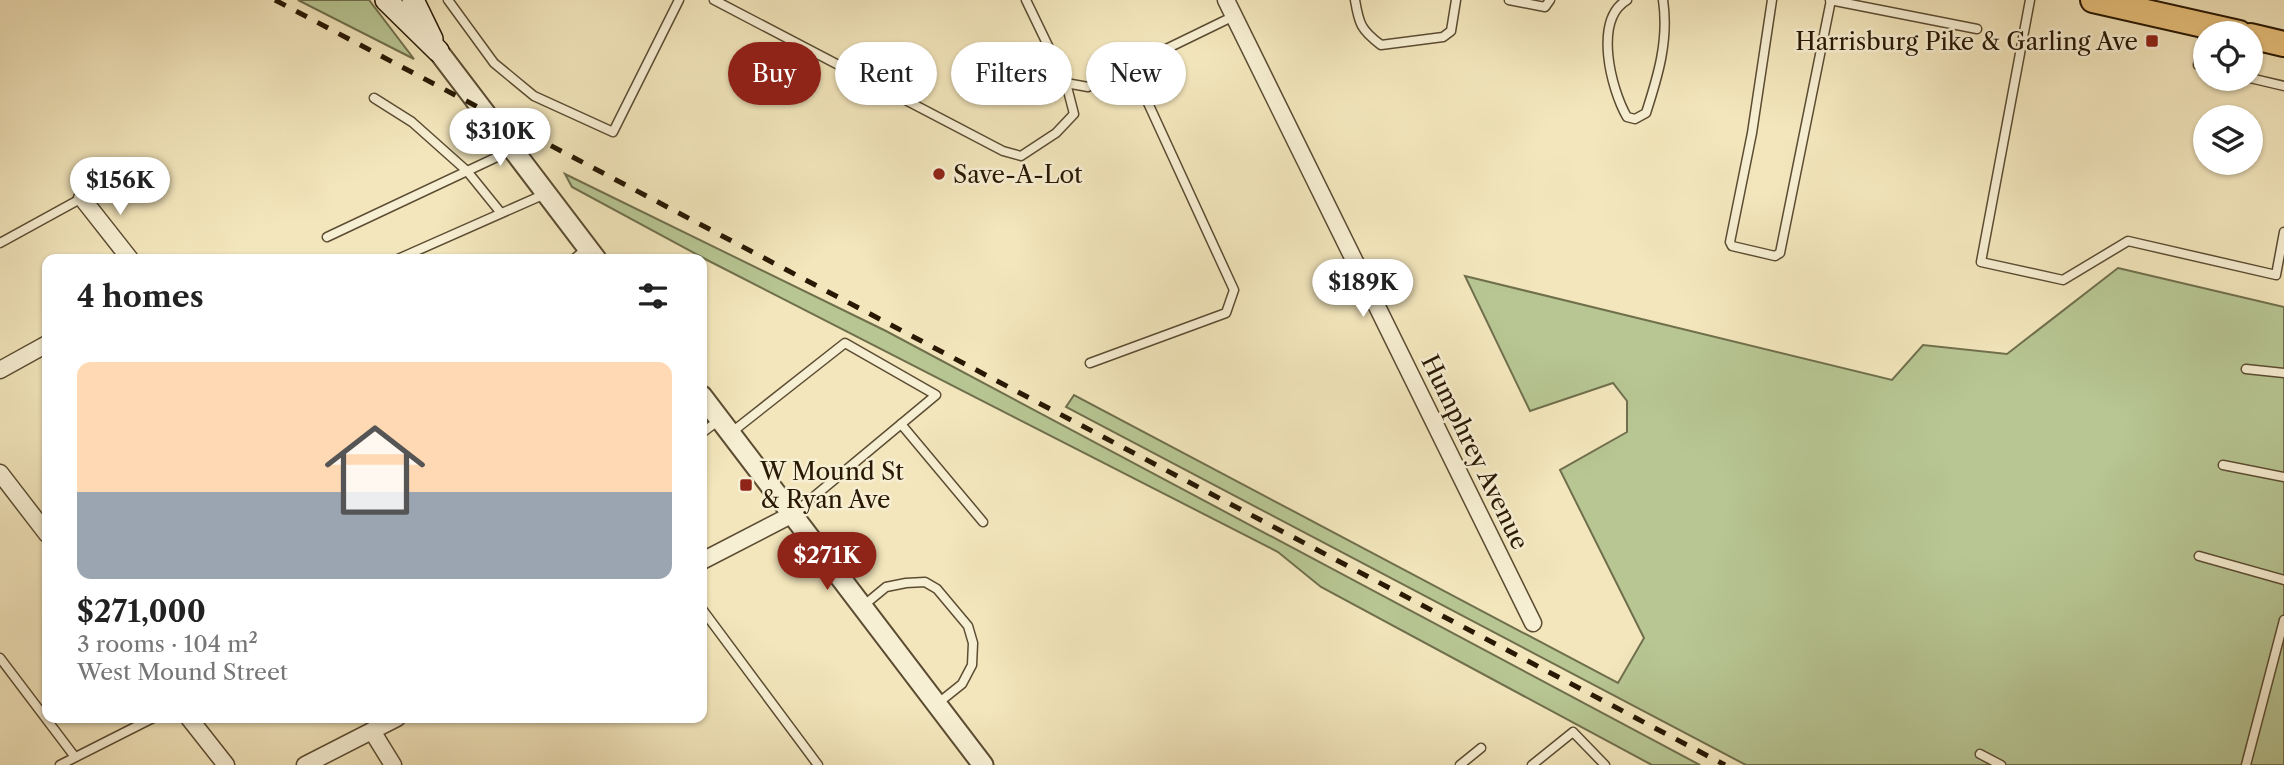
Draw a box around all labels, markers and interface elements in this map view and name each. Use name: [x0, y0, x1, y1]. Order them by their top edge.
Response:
map controls: [2193, 21, 2263, 175]
button: locate: [2193, 21, 2263, 91]
place label: Harrisburg Pike & Garling Ave: [1795, 27, 2138, 56]
marker: Harrisburg Pike & Garling Ave: [2144, 33, 2160, 49]
chip: Buy: [728, 42, 821, 105]
chip: Rent: [835, 42, 937, 105]
chip: Filters: [951, 42, 1072, 105]
chip: New: [1086, 42, 1186, 105]
button: layers: [2193, 105, 2263, 175]
pin: $310K: [451, 108, 549, 168]
text: $310K: [465, 117, 535, 145]
pin: $156K: [71, 158, 169, 217]
place label: Save-A-Lot: [953, 160, 1083, 189]
text: $156K: [86, 166, 154, 194]
marker: Save-A-Lot: [931, 166, 947, 182]
pin: $189K: [1314, 260, 1412, 319]
text: $189K: [1328, 268, 1398, 296]
icon: filters: [634, 277, 672, 315]
text: 4 homes: [77, 278, 204, 315]
street label: Humphrey Avenue: [1415, 350, 1535, 554]
icon: home: [312, 407, 438, 533]
place label: W Mound St & Ryan Ave: [759, 457, 904, 514]
marker: W Mound St & Ryan Ave: [738, 477, 754, 493]
pin: $271K: [778, 532, 876, 592]
text: $271K: [793, 541, 861, 569]
text: $271,000: [77, 593, 206, 630]
text: 3 rooms · 104 m²: [77, 630, 258, 658]
text: West Mound Street: [77, 658, 288, 686]

